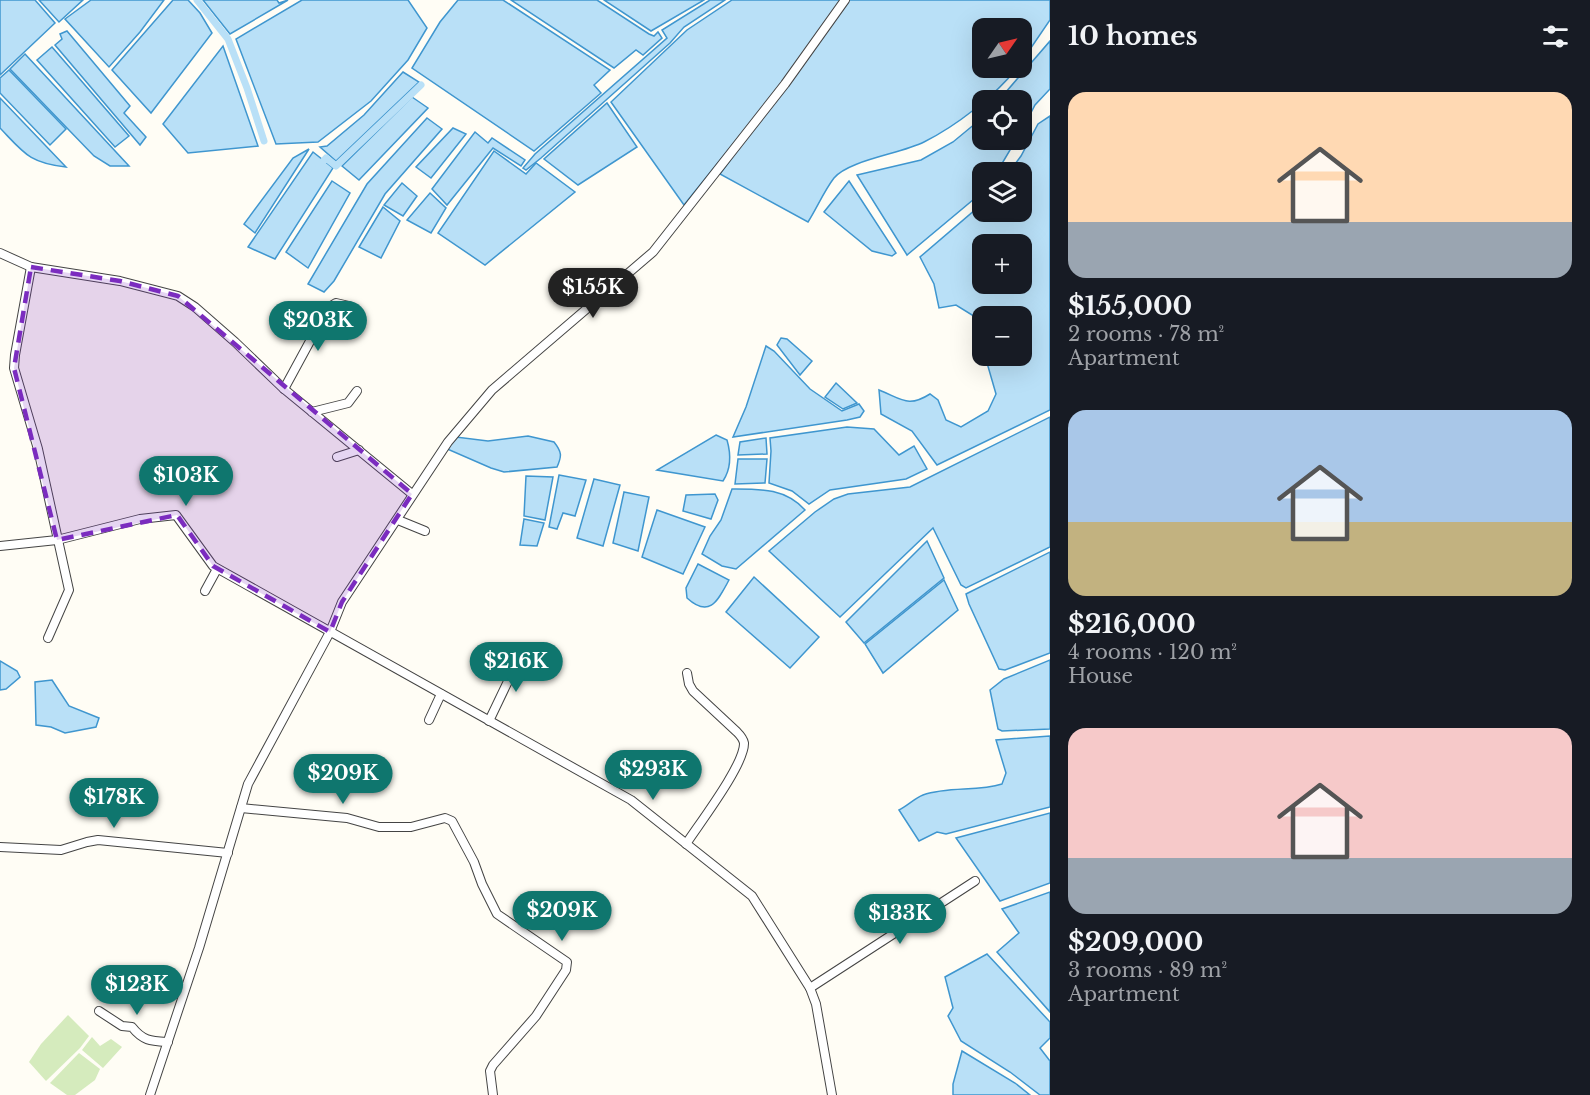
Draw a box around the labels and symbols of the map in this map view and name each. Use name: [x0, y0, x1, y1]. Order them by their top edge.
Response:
north arrow: [972, 18, 1032, 78]
pin: $155K: [551, 268, 635, 319]
pin: $203K: [276, 301, 360, 352]
pin: $103K: [144, 456, 228, 507]
pin: $216K: [474, 642, 558, 693]
pin: $293K: [611, 750, 695, 801]
pin: $209K: [301, 754, 385, 805]
pin: $178K: [72, 778, 156, 829]
pin: $209K: [520, 891, 604, 942]
pin: $133K: [858, 894, 942, 945]
pin: $123K: [95, 965, 179, 1016]

